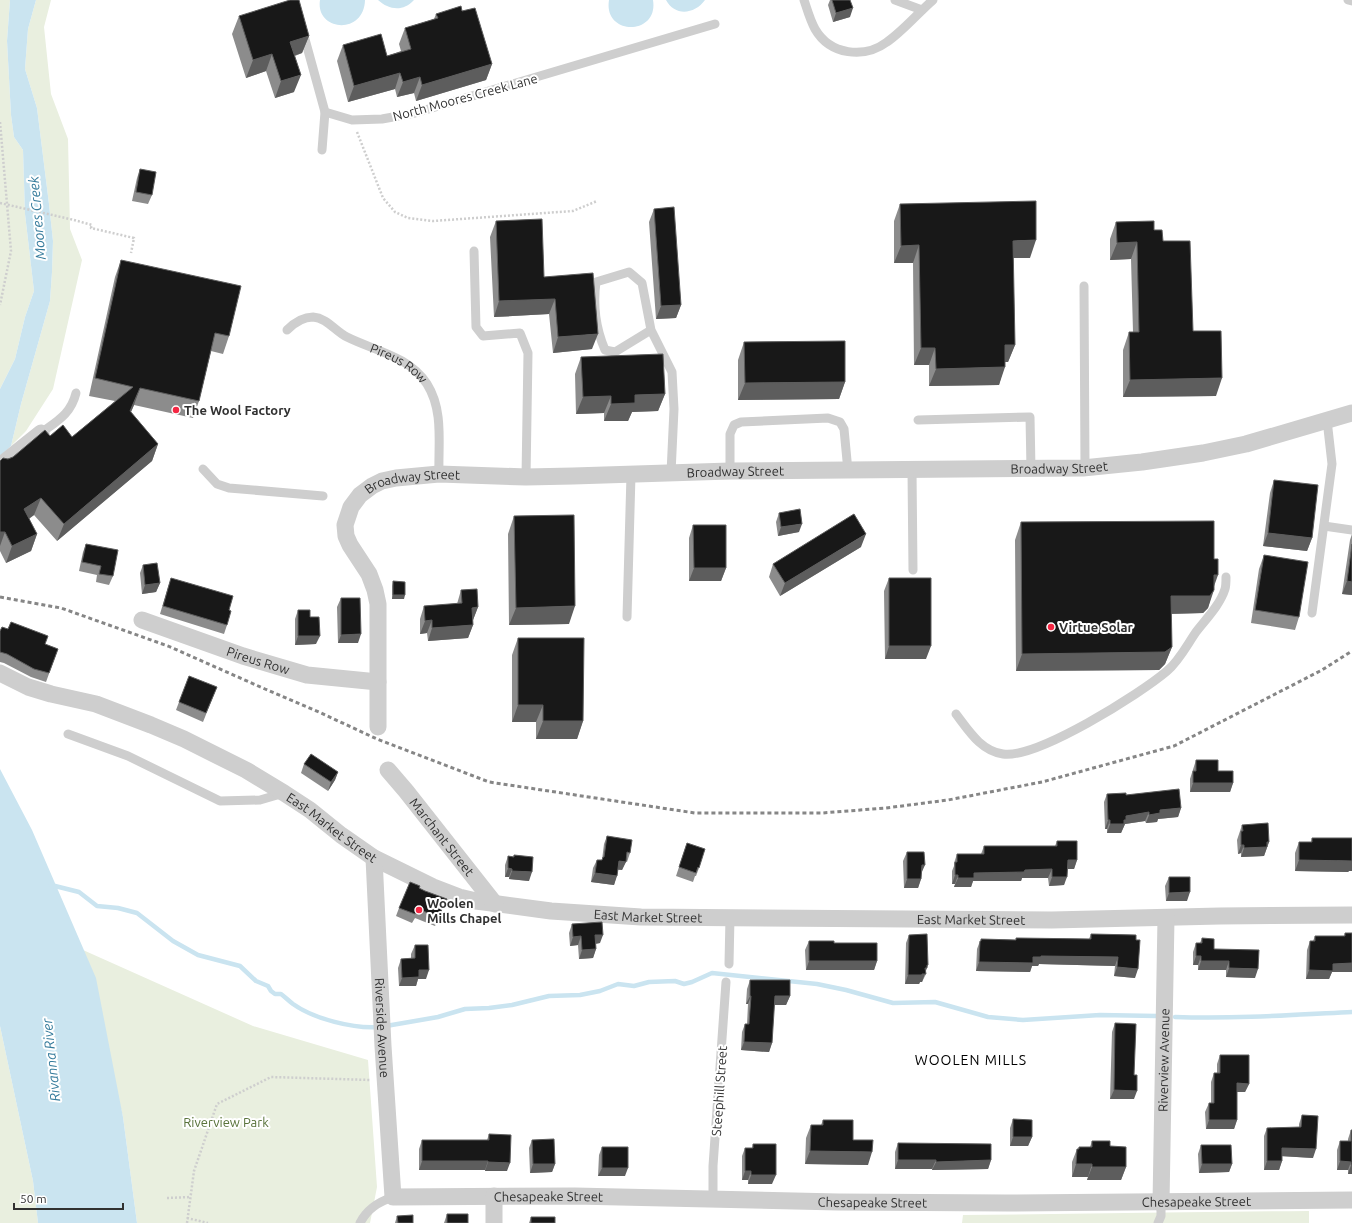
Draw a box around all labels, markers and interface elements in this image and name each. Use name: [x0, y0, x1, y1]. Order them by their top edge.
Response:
street label: North Moores Creek Lane: [391, 71, 539, 123]
water label: Moores Creek: [25, 175, 49, 260]
street label: Pireus Row: [368, 341, 430, 385]
place label: The Wool Factory: [184, 403, 291, 417]
marker: The Wool Factory: [171, 405, 181, 415]
street label: Broadway Street: [1010, 459, 1109, 476]
street label: Broadway Street: [686, 464, 784, 479]
street label: Broadway Street: [362, 467, 460, 496]
place label: Virtue Solar: [1059, 620, 1134, 634]
marker: Virtue Solar: [1046, 622, 1056, 632]
street label: Pireus Row: [225, 644, 291, 676]
street label: East Market Street: [284, 790, 380, 865]
street label: Marchant Street: [407, 795, 477, 878]
place label: Woolen Mills Chapel: [427, 896, 502, 925]
marker: Woolen Mills Chapel: [414, 905, 424, 915]
street label: East Market Street: [593, 907, 702, 924]
street label: East Market Street: [917, 912, 1025, 927]
street label: Riverside Avenue: [373, 977, 392, 1078]
street label: Riverview Avenue: [1156, 1008, 1171, 1112]
water label: Rivanna River: [39, 1017, 63, 1102]
street label: Steephill Street: [709, 1045, 729, 1137]
district label: WOOLEN MILLS: [915, 1052, 1027, 1068]
park label: Riverview Park: [183, 1115, 269, 1129]
scale bar: [14, 1185, 123, 1211]
street label: Chesapeake Street: [494, 1189, 603, 1204]
text: 50 m: [20, 1192, 47, 1205]
street label: Chesapeake Street: [1142, 1194, 1251, 1209]
street label: Chesapeake Street: [818, 1195, 927, 1210]

